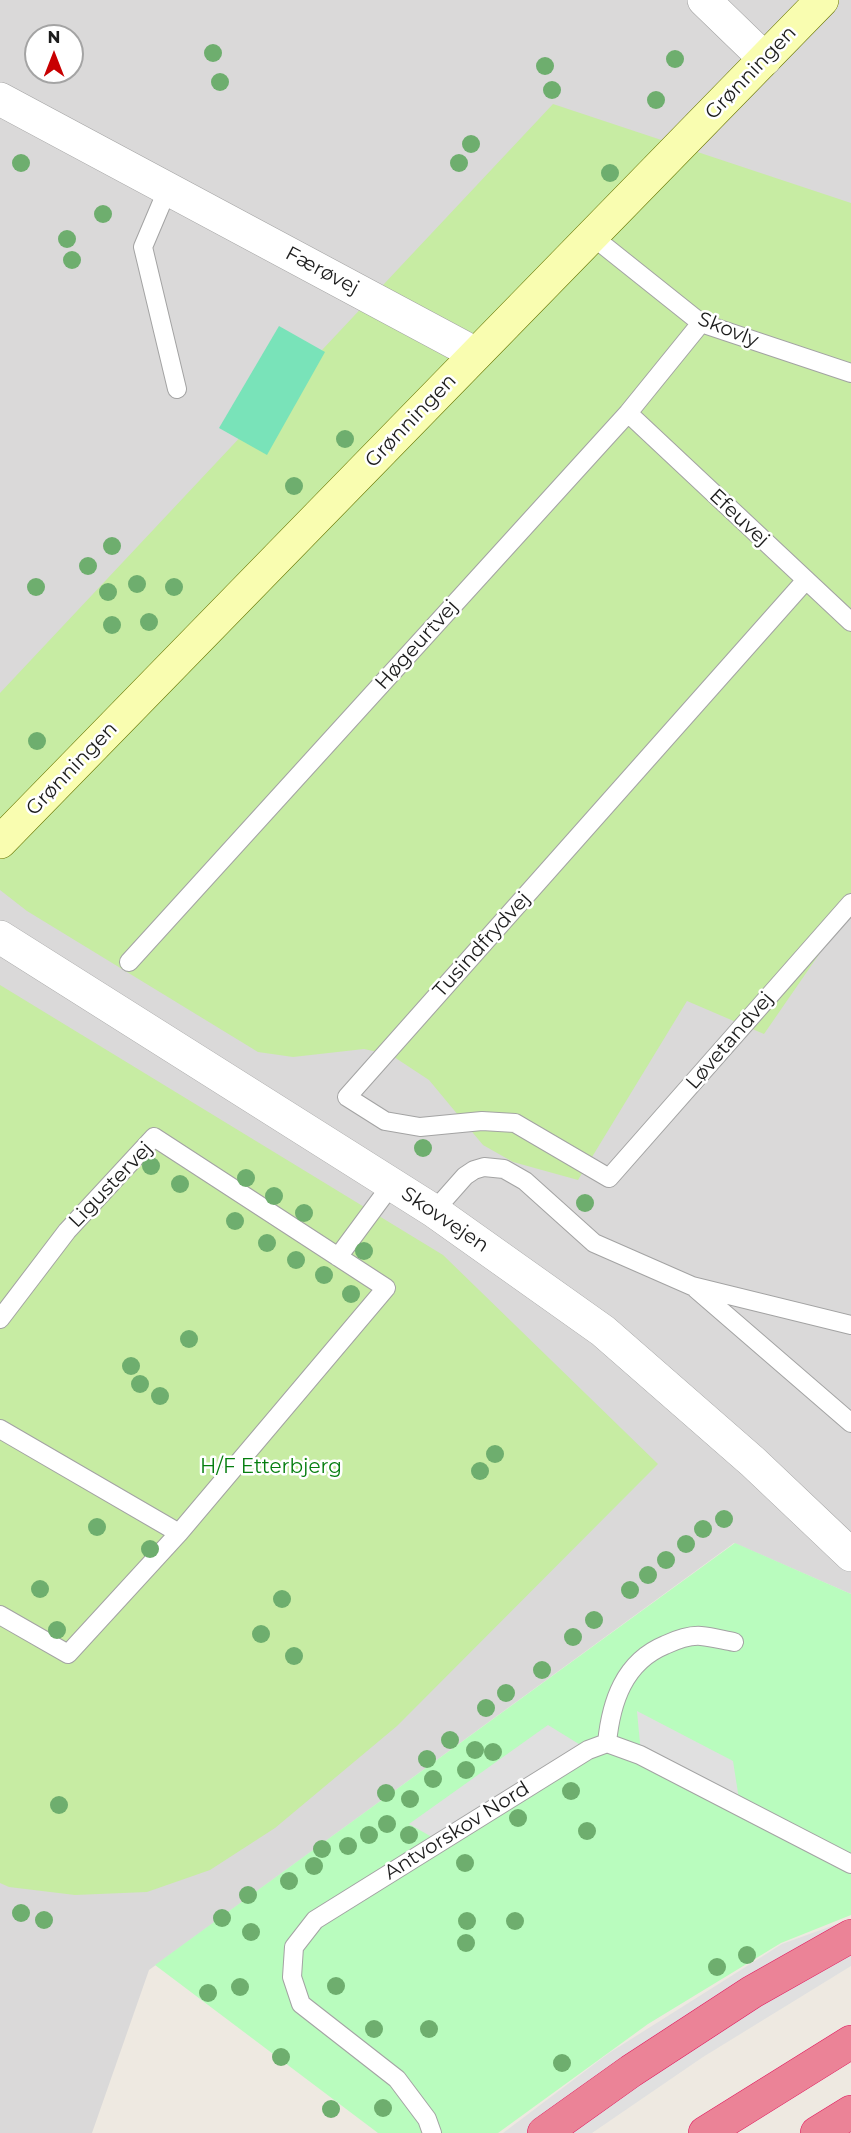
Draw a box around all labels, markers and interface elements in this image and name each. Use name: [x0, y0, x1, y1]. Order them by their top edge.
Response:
street label: Grønningen: [700, 21, 802, 125]
north arrow: [24, 24, 84, 84]
text: N: [48, 28, 60, 47]
street label: Færøvej: [281, 242, 363, 300]
street label: Skovly: [694, 307, 762, 353]
street label: Grønningen: [360, 369, 462, 473]
street label: Efeuvej: [704, 484, 774, 552]
street label: Høgeurtvej: [371, 595, 463, 695]
street label: Grønningen: [21, 717, 123, 821]
street label: Tusindfrydvej: [428, 887, 536, 1003]
street label: Løvetandvej: [681, 987, 779, 1095]
street label: Ligustervej: [64, 1137, 158, 1233]
street label: Skovvejen: [397, 1182, 493, 1258]
park label: H/F Etterbjerg: [200, 1455, 342, 1479]
street label: Antvorskov Nord: [380, 1777, 534, 1885]

